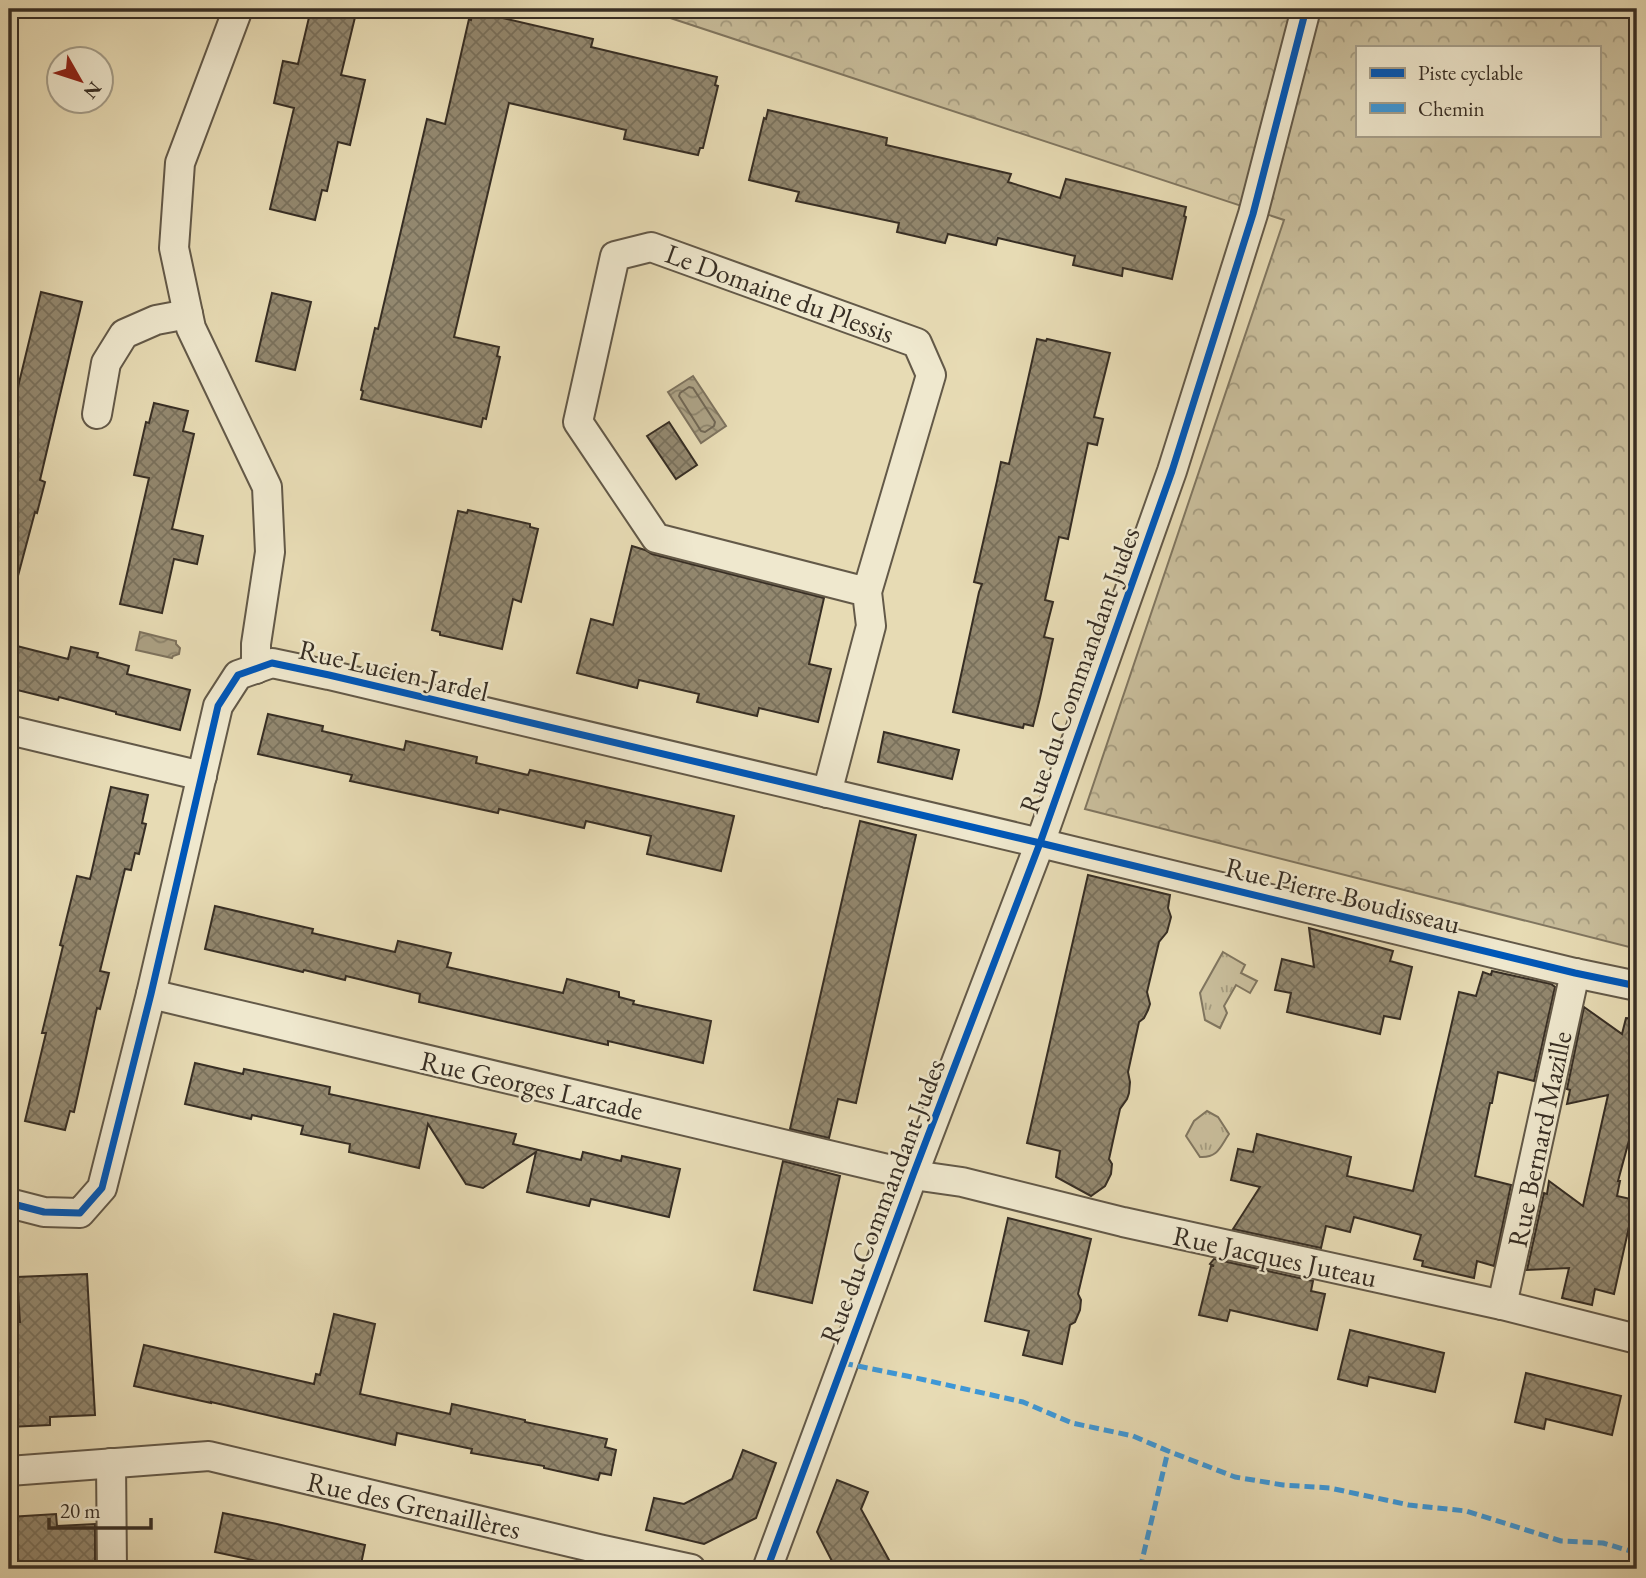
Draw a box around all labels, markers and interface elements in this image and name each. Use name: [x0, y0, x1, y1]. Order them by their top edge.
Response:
north arrow: [46, 46, 116, 116]
legend: [1356, 46, 1600, 136]
text: Piste cyclable: [1418, 59, 1523, 86]
text: N: [78, 77, 107, 105]
text: Chemin: [1418, 95, 1485, 122]
street label: Le Domaine du Plessis: [661, 235, 899, 351]
street label: Rue du Commandant Judes: [1010, 522, 1148, 818]
street label: Rue Lucien Jardel: [296, 631, 493, 709]
street label: Rue Pierre Boudisseau: [1222, 848, 1464, 942]
street label: Rue Bernard Mazille: [1499, 1028, 1580, 1250]
street label: Rue Georges Larcade: [417, 1042, 647, 1128]
street label: Rue du Commandant Judes: [811, 1054, 953, 1348]
street label: Rue Jacques Juteau: [1170, 1217, 1381, 1295]
street label: Rue des Grenaillères: [304, 1463, 524, 1547]
scale bar: [49, 1487, 150, 1531]
text: 20 m: [60, 1497, 101, 1524]

